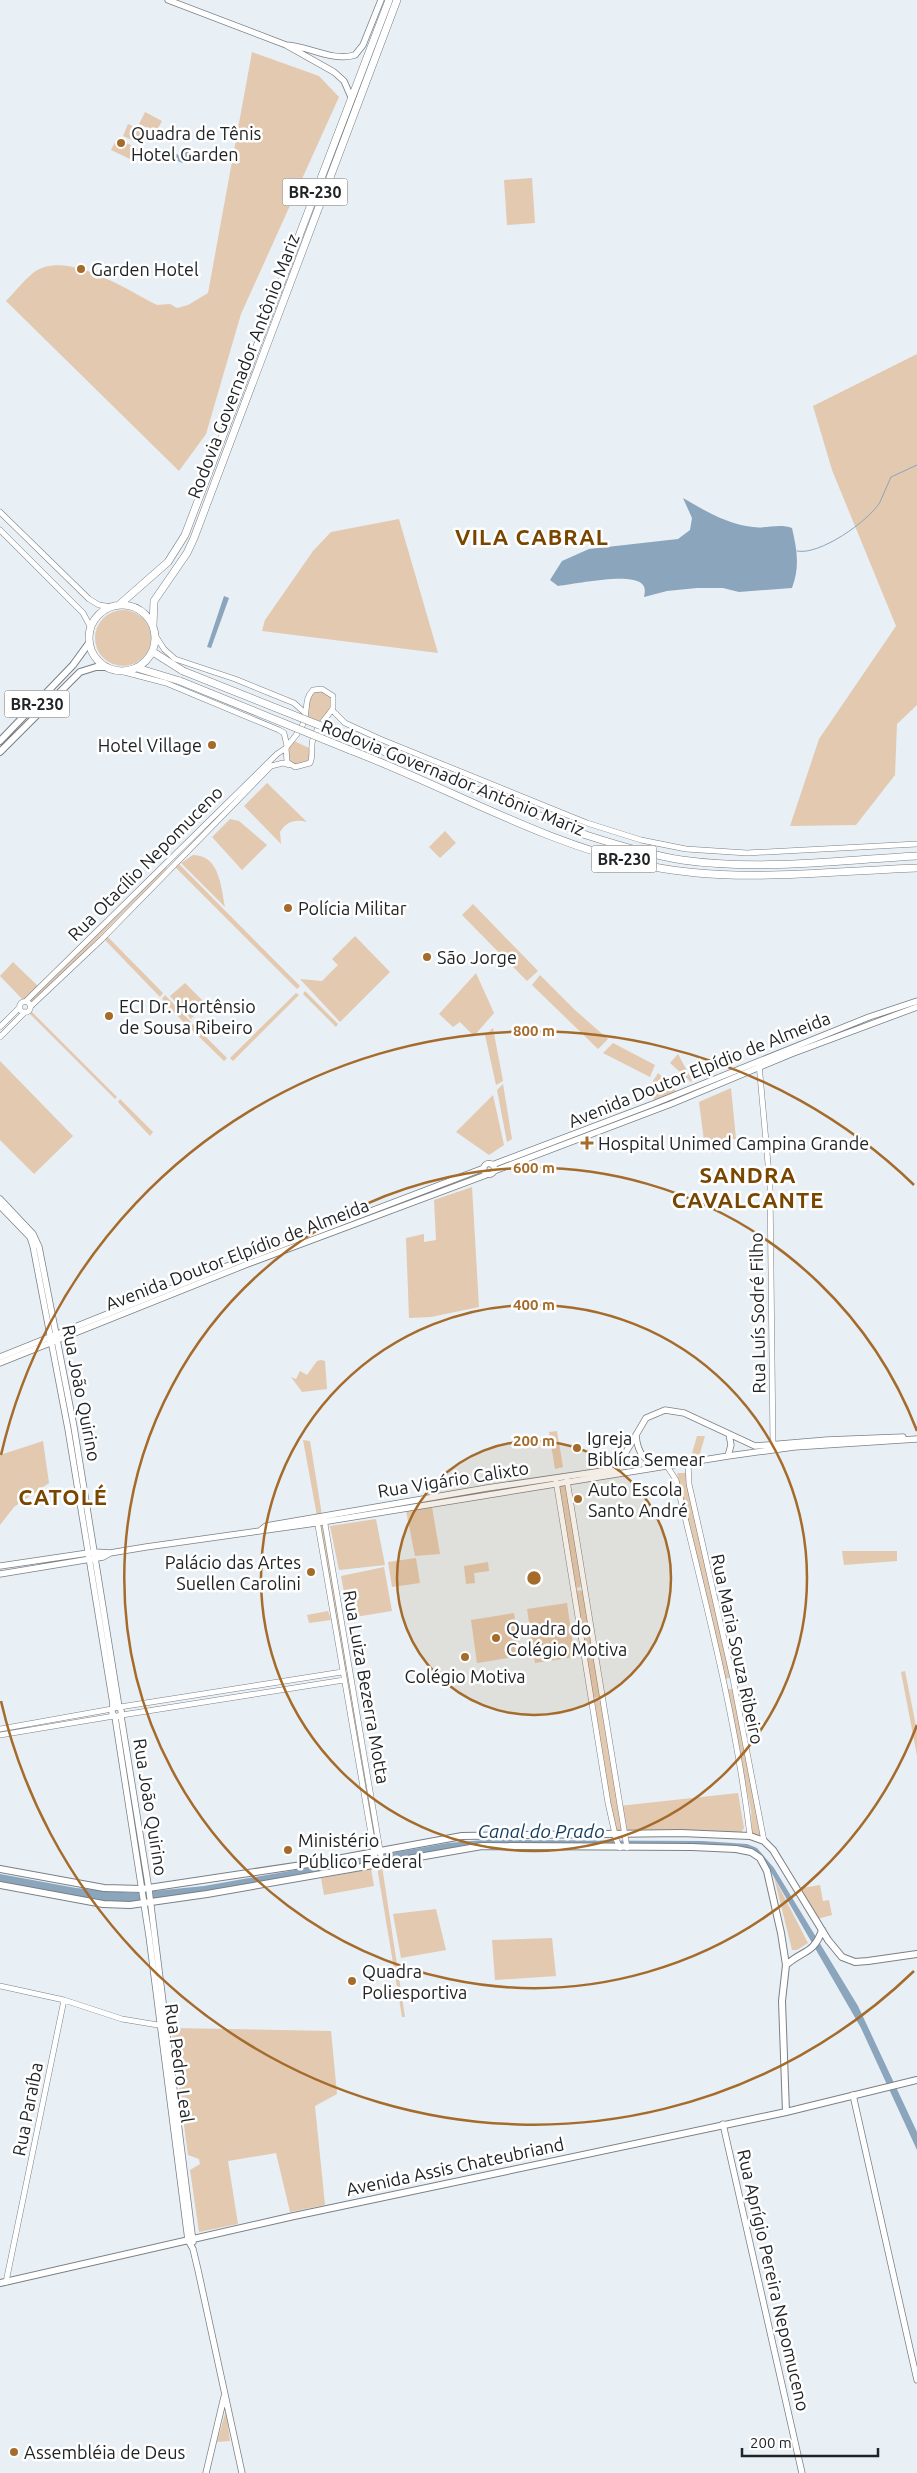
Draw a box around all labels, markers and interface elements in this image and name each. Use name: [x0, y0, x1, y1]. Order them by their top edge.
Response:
place label: Quadra de Tênis Hotel Garden: [131, 123, 262, 164]
marker: Quadra de Tênis Hotel Garden: [115, 137, 127, 149]
road number: BR-230: [282, 178, 348, 206]
street label: Rodovia Governador Antônio Mariz: [183, 231, 303, 501]
place label: Garden Hotel: [91, 259, 199, 279]
marker: Garden Hotel: [75, 263, 87, 275]
district label: VILA CABRAL: [455, 524, 609, 549]
road number: BR-230: [5, 691, 70, 718]
street label: Rodovia Governador Antônio Mariz: [319, 715, 587, 839]
place label: Hotel Village: [98, 735, 202, 755]
marker: Hotel Village: [206, 739, 218, 751]
street label: Rua Otacílio Nepomuceno: [64, 782, 226, 944]
road number: BR-230: [592, 846, 656, 872]
place label: Polícia Militar: [298, 898, 407, 918]
marker: Polícia Militar: [282, 902, 294, 914]
place label: São Jorge: [437, 947, 517, 967]
marker: São Jorge: [421, 951, 433, 963]
place label: ECI Dr. Hortênsio de Sousa Ribeiro: [119, 996, 256, 1037]
street label: Avenida Doutor Elpídio de Almeida: [565, 1007, 833, 1131]
marker: ECI Dr. Hortênsio de Sousa Ribeiro: [103, 1010, 115, 1022]
text: 800 m: [513, 1022, 555, 1039]
place label: Hospital Unimed Campina Grande: [598, 1133, 869, 1153]
marker: Hospital Unimed Campina Grande: [580, 1136, 594, 1150]
text: 600 m: [513, 1159, 555, 1176]
district label: SANDRA CAVALCANTE: [672, 1162, 824, 1212]
street label: Avenida Doutor Elpídio de Almeida: [102, 1194, 372, 1314]
street label: Rua Luís Sodré Filho: [746, 1232, 768, 1394]
text: 400 m: [513, 1296, 555, 1313]
street label: Rua João Quirino: [58, 1323, 105, 1463]
place label: Igreja Biblíca Semear: [587, 1428, 705, 1469]
text: 200 m: [513, 1432, 555, 1449]
marker: Igreja Biblíca Semear: [571, 1442, 583, 1454]
street label: Rua Vigário Calixto: [376, 1457, 530, 1501]
place label: Auto Escola Santo André: [588, 1479, 688, 1520]
district label: CATOLÉ: [18, 1484, 108, 1509]
marker: Auto Escola Santo André: [572, 1493, 584, 1505]
place label: Palácio das Artes Suellen Carolini: [165, 1552, 301, 1593]
street label: Rua Maria Souza Ribeiro: [708, 1552, 768, 1746]
marker: Palácio das Artes Suellen Carolini: [305, 1566, 317, 1578]
centre of rings: [525, 1569, 543, 1587]
street label: Rua Luiza Bezerra Motta: [340, 1589, 394, 1785]
place label: Quadra do Colégio Motiva: [506, 1618, 627, 1659]
marker: Quadra do Colégio Motiva: [490, 1632, 502, 1644]
marker: Colégio Motiva: [459, 1651, 471, 1663]
place label: Colégio Motiva: [404, 1666, 526, 1686]
street label: Rua João Quirino: [129, 1737, 172, 1877]
water label: Canal do Prado: [478, 1820, 604, 1842]
place label: Ministério Público Federal: [298, 1830, 423, 1871]
marker: Ministério Público Federal: [282, 1844, 294, 1856]
place label: Quadra Poliesportiva: [362, 1961, 467, 2002]
marker: Quadra Poliesportiva: [346, 1975, 358, 1987]
street label: Rua Pedro Leal: [162, 2002, 198, 2124]
street label: Rua Paraíba: [8, 2060, 46, 2158]
street label: Avenida Assis Chateubriand: [344, 2133, 566, 2199]
street label: Rua Aprígio Pereira Nepomuceno: [734, 2147, 814, 2413]
scale bar: [742, 2426, 878, 2458]
text: 200 m: [750, 2434, 792, 2451]
place label: Assembléia de Deus: [24, 2442, 185, 2462]
marker: Assembléia de Deus: [8, 2446, 20, 2458]

